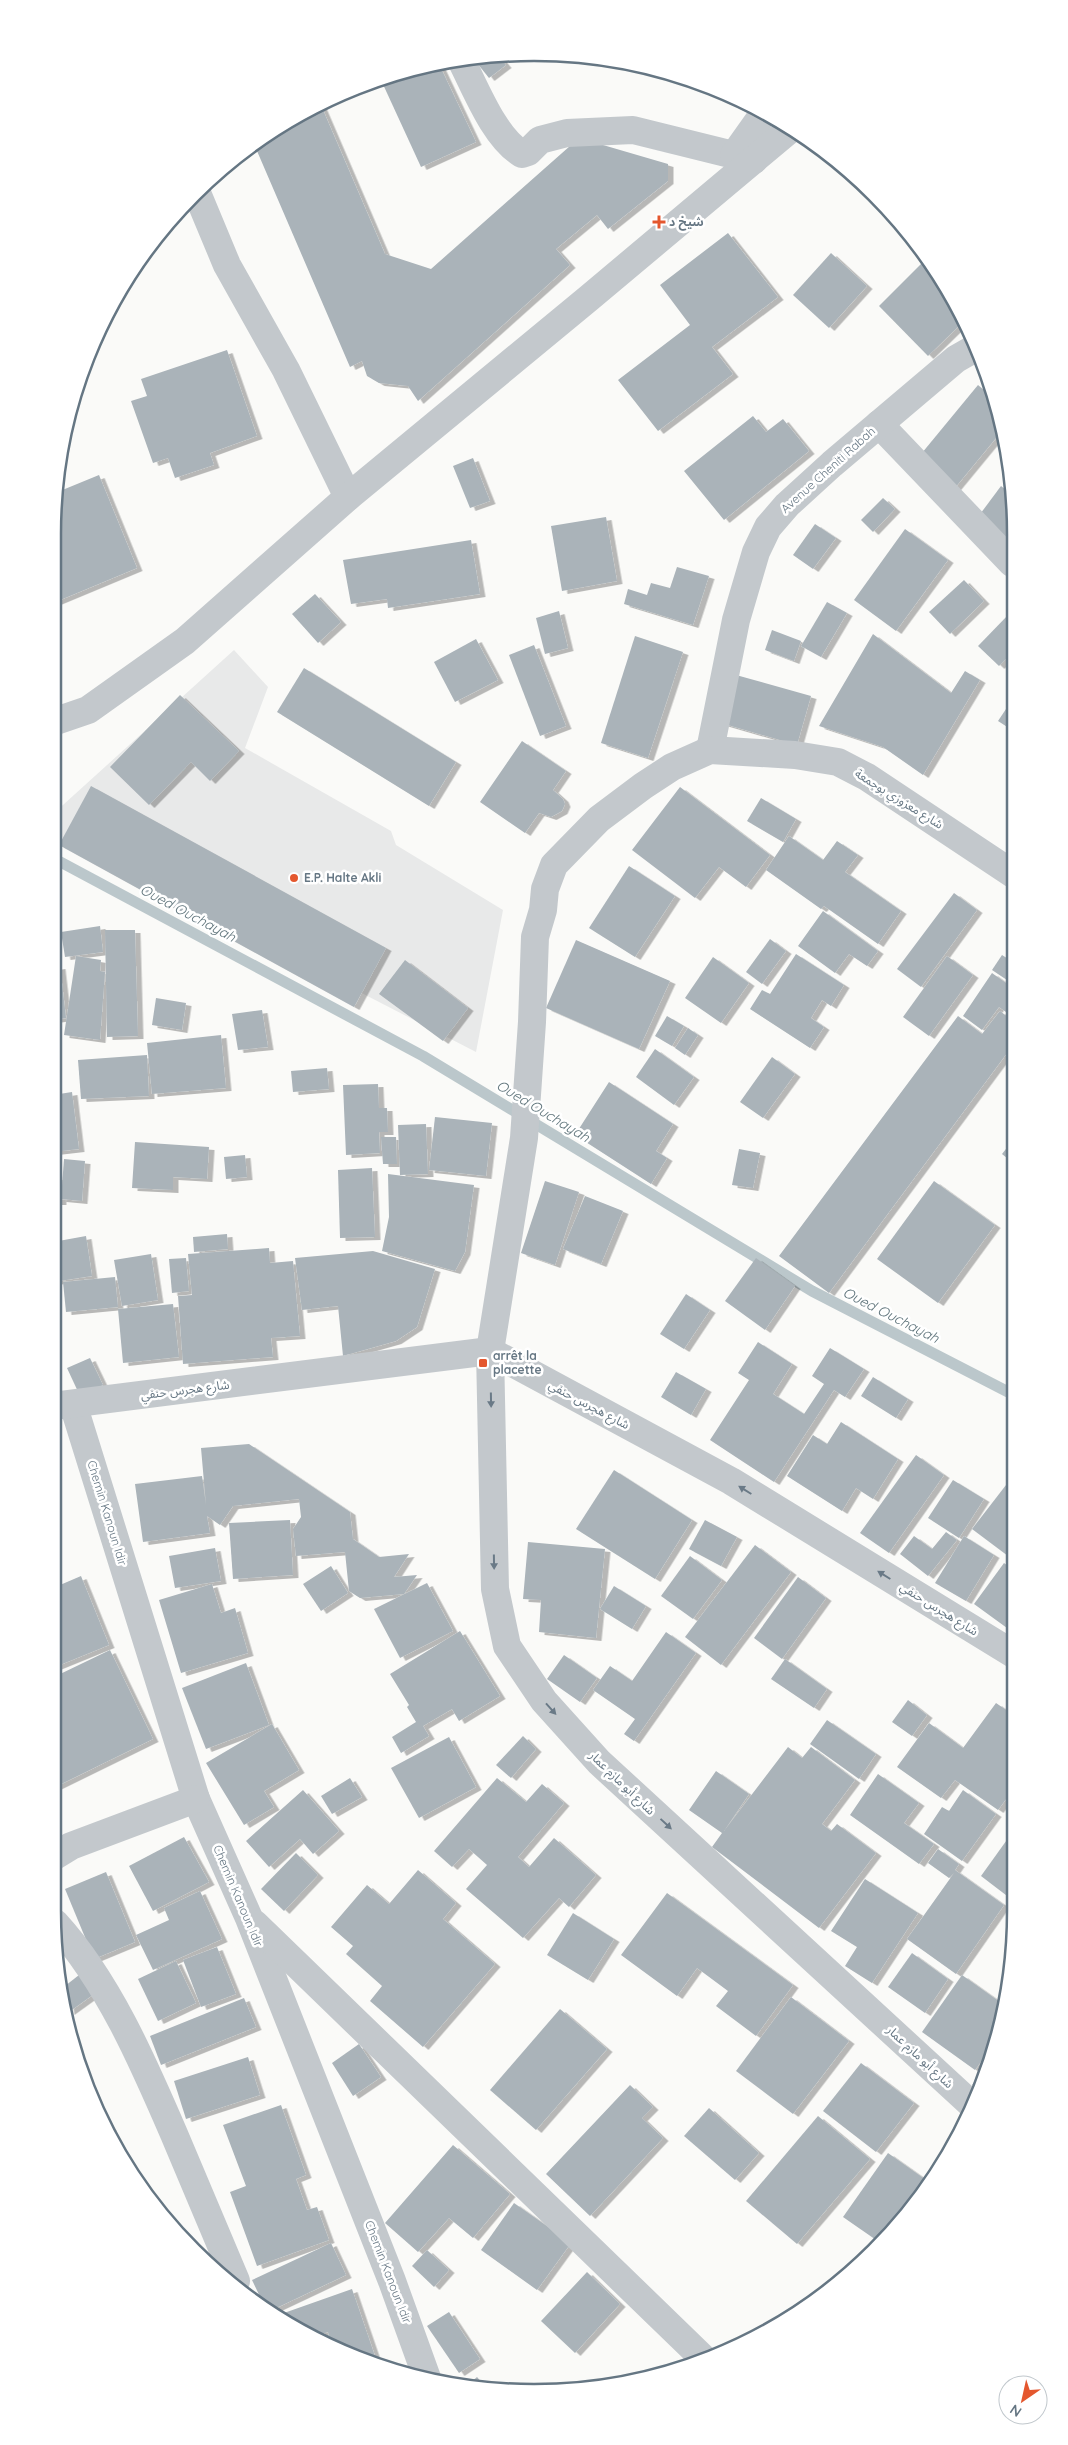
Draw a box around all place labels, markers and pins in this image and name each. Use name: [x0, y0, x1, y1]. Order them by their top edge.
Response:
place label: شيخ د: [669, 214, 704, 231]
marker: شيخ د: [653, 216, 665, 228]
place label: E.P. Halte Akli: [304, 870, 382, 885]
marker: E.P. Halte Akli: [288, 872, 300, 884]
place label: arrêt la placette: [493, 1348, 541, 1377]
marker: arrêt la placette: [477, 1357, 489, 1369]

